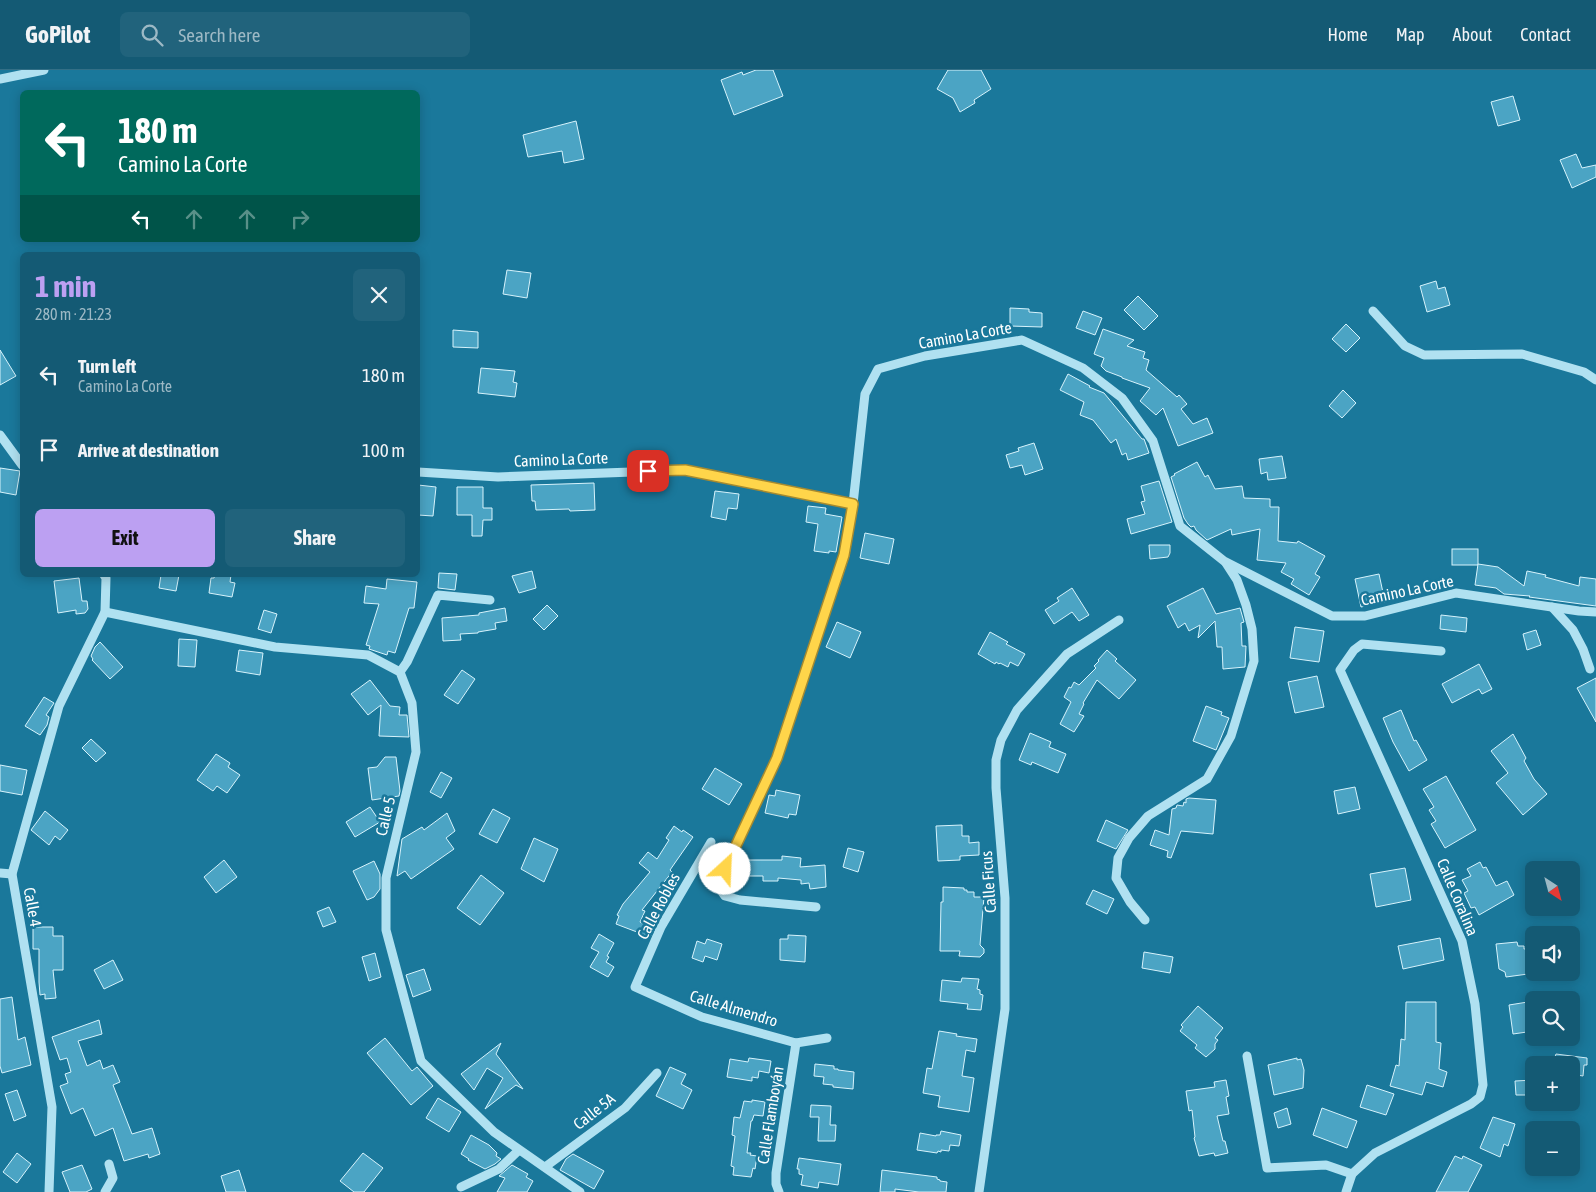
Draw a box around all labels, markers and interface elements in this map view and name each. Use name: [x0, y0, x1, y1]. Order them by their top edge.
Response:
search box: [120, 12, 470, 57]
text: GoPilot: [25, 21, 90, 48]
icon: search: [138, 21, 166, 49]
text: Search here: [178, 24, 260, 46]
text: Home: [1328, 24, 1368, 45]
text: Map: [1396, 24, 1425, 45]
text: About: [1453, 24, 1492, 45]
text: Contact: [1520, 24, 1571, 45]
icon: left: [35, 110, 100, 175]
text: 180 m: [118, 110, 197, 150]
text: Camino La Corte: [118, 151, 247, 177]
icon: left: [127, 205, 155, 233]
icon: ahead: [180, 205, 208, 233]
icon: ahead: [233, 205, 261, 233]
icon: right: [286, 205, 314, 233]
text: 1 min: [35, 269, 96, 303]
button: close: [353, 269, 405, 321]
text: 280 m · 21:23: [35, 305, 112, 323]
street label: Camino La Corte: [917, 318, 1013, 352]
text: Turn left: [78, 355, 136, 377]
icon: left: [35, 361, 63, 389]
text: 180 m: [362, 364, 405, 386]
text: Camino La Corte: [78, 377, 172, 395]
icon: arrive: [35, 436, 63, 464]
text: Arrive at destination: [78, 439, 219, 461]
text: 100 m: [362, 439, 405, 461]
street label: Camino La Corte: [514, 448, 608, 470]
pin: [627, 450, 669, 492]
icon: arrive: [634, 457, 662, 485]
button: Exit: [35, 509, 215, 567]
button: Share: [225, 509, 405, 567]
street label: Camino La Corte: [1359, 571, 1455, 609]
street label: Calle 5: [372, 795, 398, 837]
position arrow: [698, 842, 750, 894]
street label: Calle Ficus: [977, 850, 999, 913]
street label: Calle Coralina: [1434, 856, 1482, 938]
north arrow: [1525, 861, 1580, 916]
map controls: [1525, 861, 1580, 1176]
street label: Calle Robles: [633, 869, 683, 942]
street label: Calle 4: [21, 886, 45, 928]
button: sound: [1525, 926, 1580, 981]
street label: Calle Almendro: [688, 986, 780, 1030]
button: search: [1525, 991, 1580, 1046]
button: +: [1525, 1056, 1580, 1111]
street label: Calle Flamboyán: [753, 1065, 788, 1165]
street label: Calle 5A: [570, 1089, 618, 1133]
button: −: [1525, 1121, 1580, 1176]

